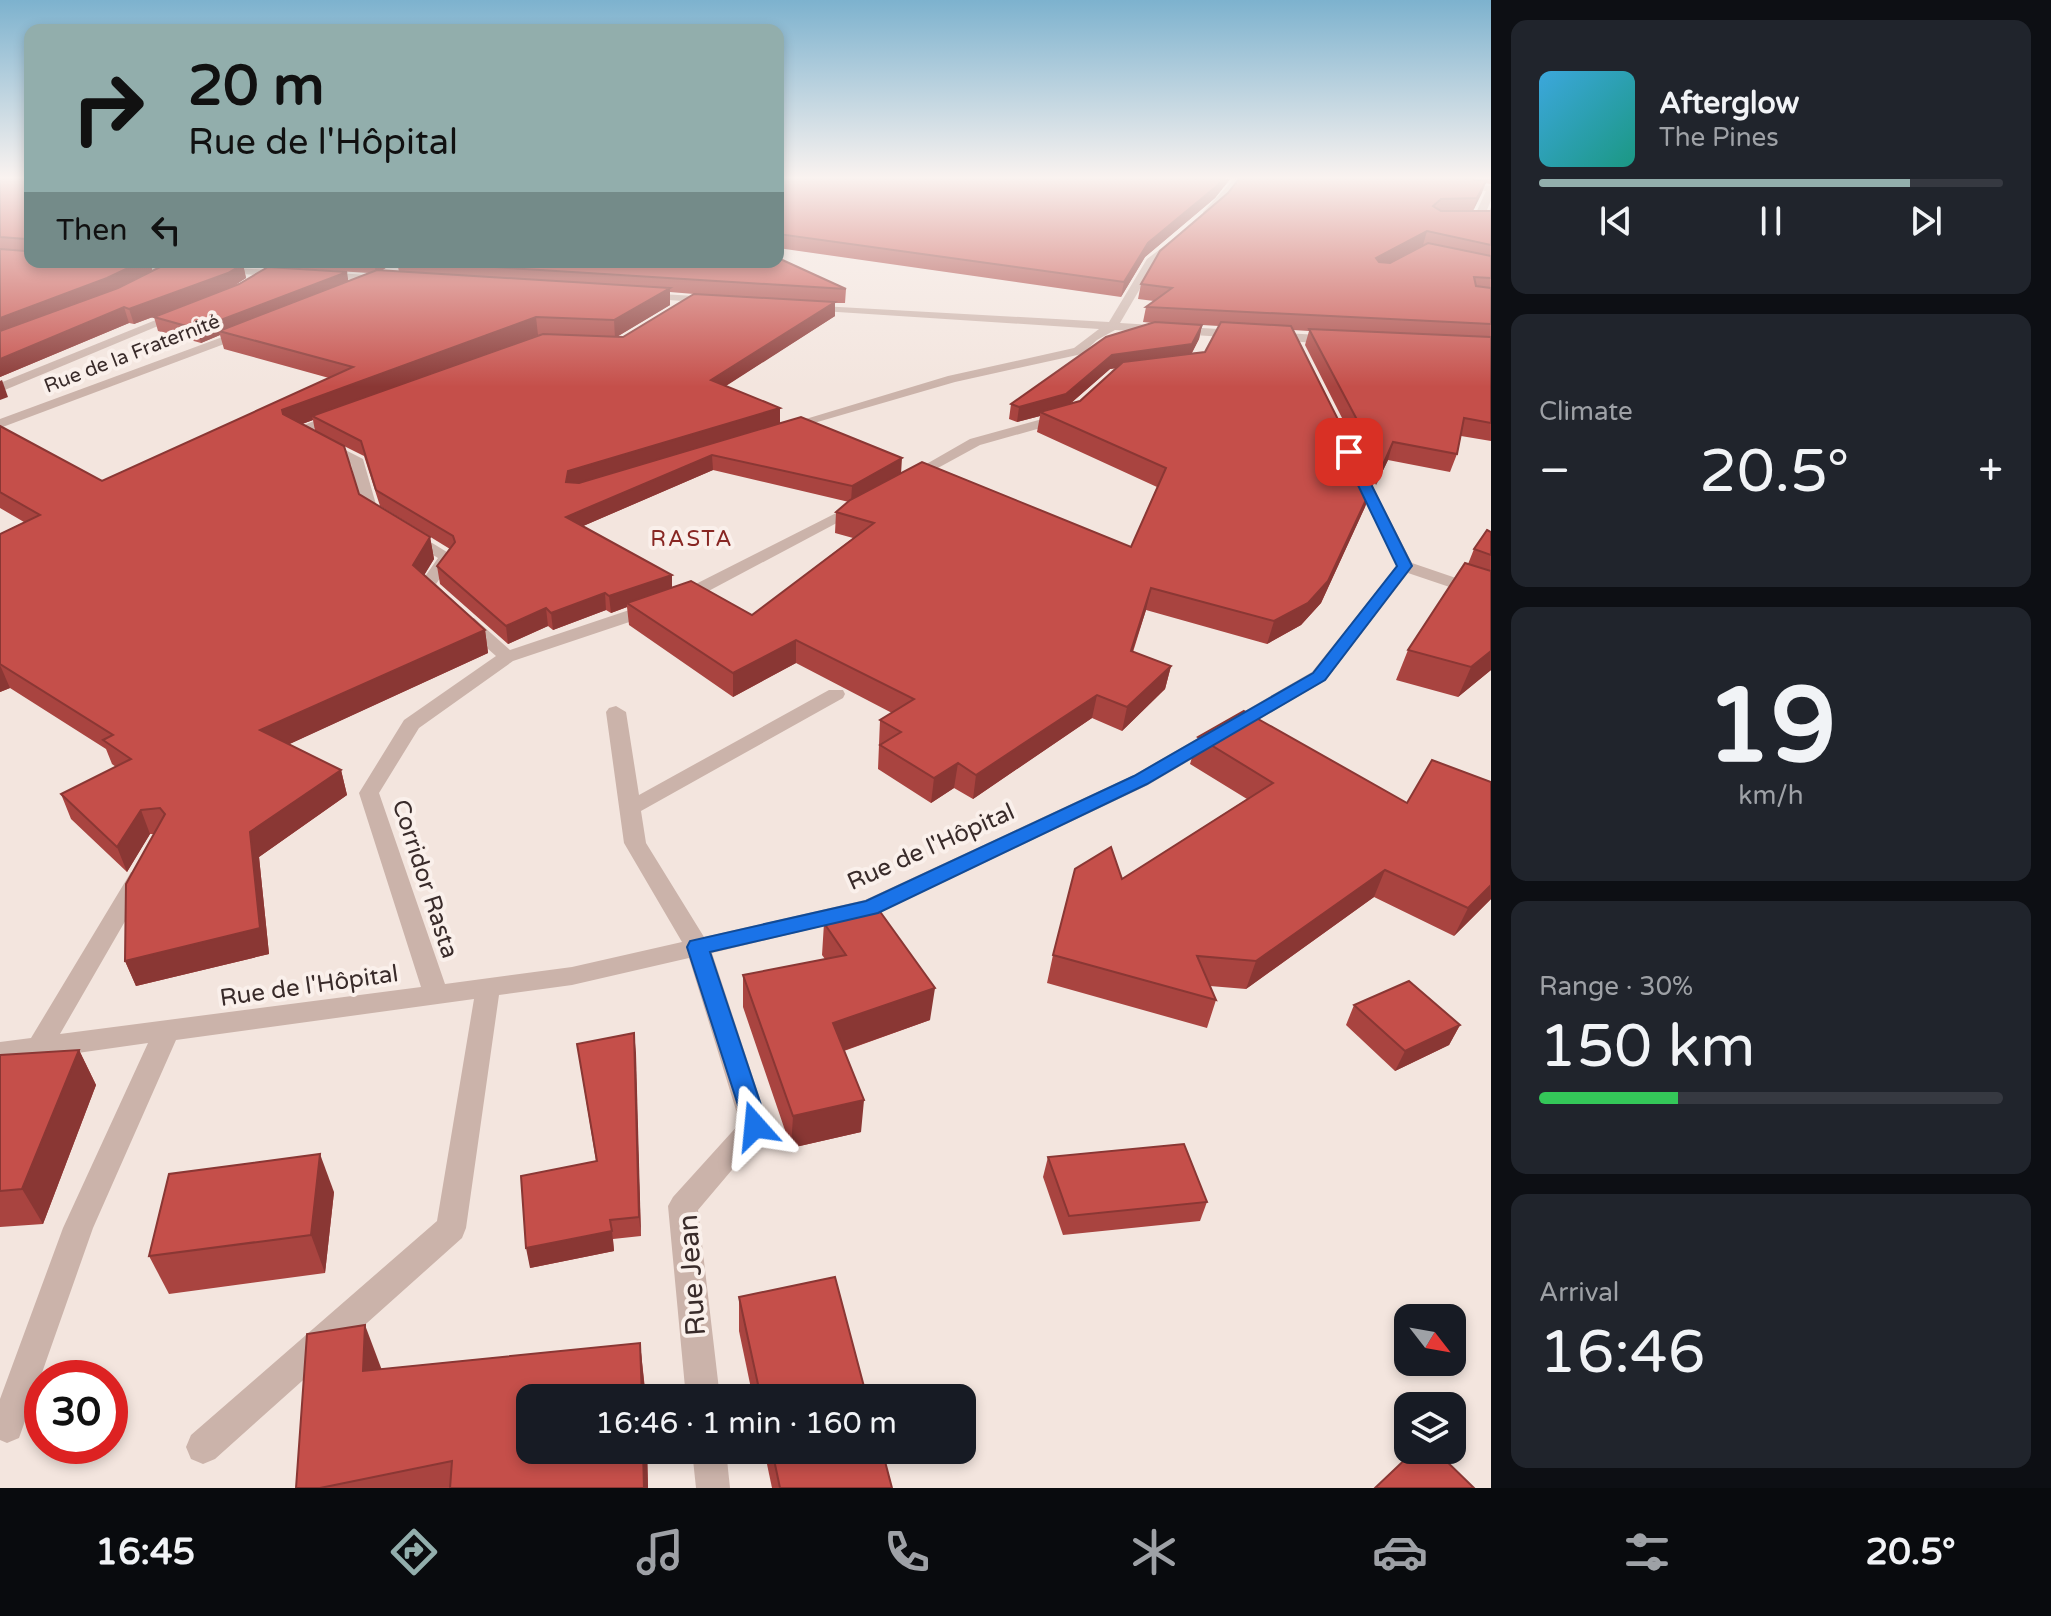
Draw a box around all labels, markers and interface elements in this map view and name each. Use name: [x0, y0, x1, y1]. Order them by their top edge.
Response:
text: 20 m: [188, 53, 324, 120]
icon: right: [56, 56, 160, 160]
text: Afterglow: [1659, 85, 1799, 122]
text: Rue de l'Hôpital: [188, 121, 458, 164]
text: The Pines: [1659, 122, 1779, 153]
icon: previous: [1594, 199, 1638, 243]
icon: pause: [1749, 199, 1793, 243]
icon: next: [1904, 199, 1948, 243]
icon: left: [144, 208, 188, 252]
text: Then: [56, 212, 128, 249]
street label: Rue de la Fraternité: [41, 309, 223, 399]
text: Climate: [1539, 396, 1633, 427]
pin: [1315, 418, 1383, 486]
icon: arrive: [1327, 430, 1371, 474]
text: 20.5°: [1699, 436, 1849, 508]
text: −: [1539, 445, 1570, 498]
text: +: [1978, 445, 2003, 498]
district label: RASTA: [650, 526, 734, 552]
text: 19: [1706, 665, 1836, 790]
text: km/h: [1738, 780, 1804, 811]
street label: Corridor Rasta: [386, 796, 464, 962]
street label: Rue de l'Hôpital: [843, 797, 1019, 897]
street label: Rue de l'Hôpital: [218, 959, 400, 1013]
text: Range · 30%: [1539, 971, 1693, 1002]
text: 150 km: [1539, 1011, 1755, 1083]
position arrow: [713, 1084, 797, 1168]
street label: Rue Jean: [671, 1213, 713, 1337]
text: Arrival: [1539, 1277, 1619, 1308]
north arrow: [1394, 1304, 1466, 1376]
map controls: [1394, 1304, 1466, 1464]
text: 16:46: [1539, 1317, 1705, 1389]
speed limit sign: 30: [24, 1360, 128, 1464]
button: layers: [1394, 1392, 1466, 1464]
text: 16:46 · 1 min · 160 m: [595, 1405, 897, 1442]
icon: directions: [386, 1524, 442, 1580]
icon: music: [632, 1524, 688, 1580]
icon: phone: [879, 1524, 935, 1580]
icon: climate: [1126, 1524, 1182, 1580]
icon: car: [1372, 1524, 1428, 1580]
icon: filters: [1619, 1524, 1675, 1580]
text: 16:45: [95, 1531, 195, 1574]
text: 20.5°: [1866, 1531, 1956, 1574]

